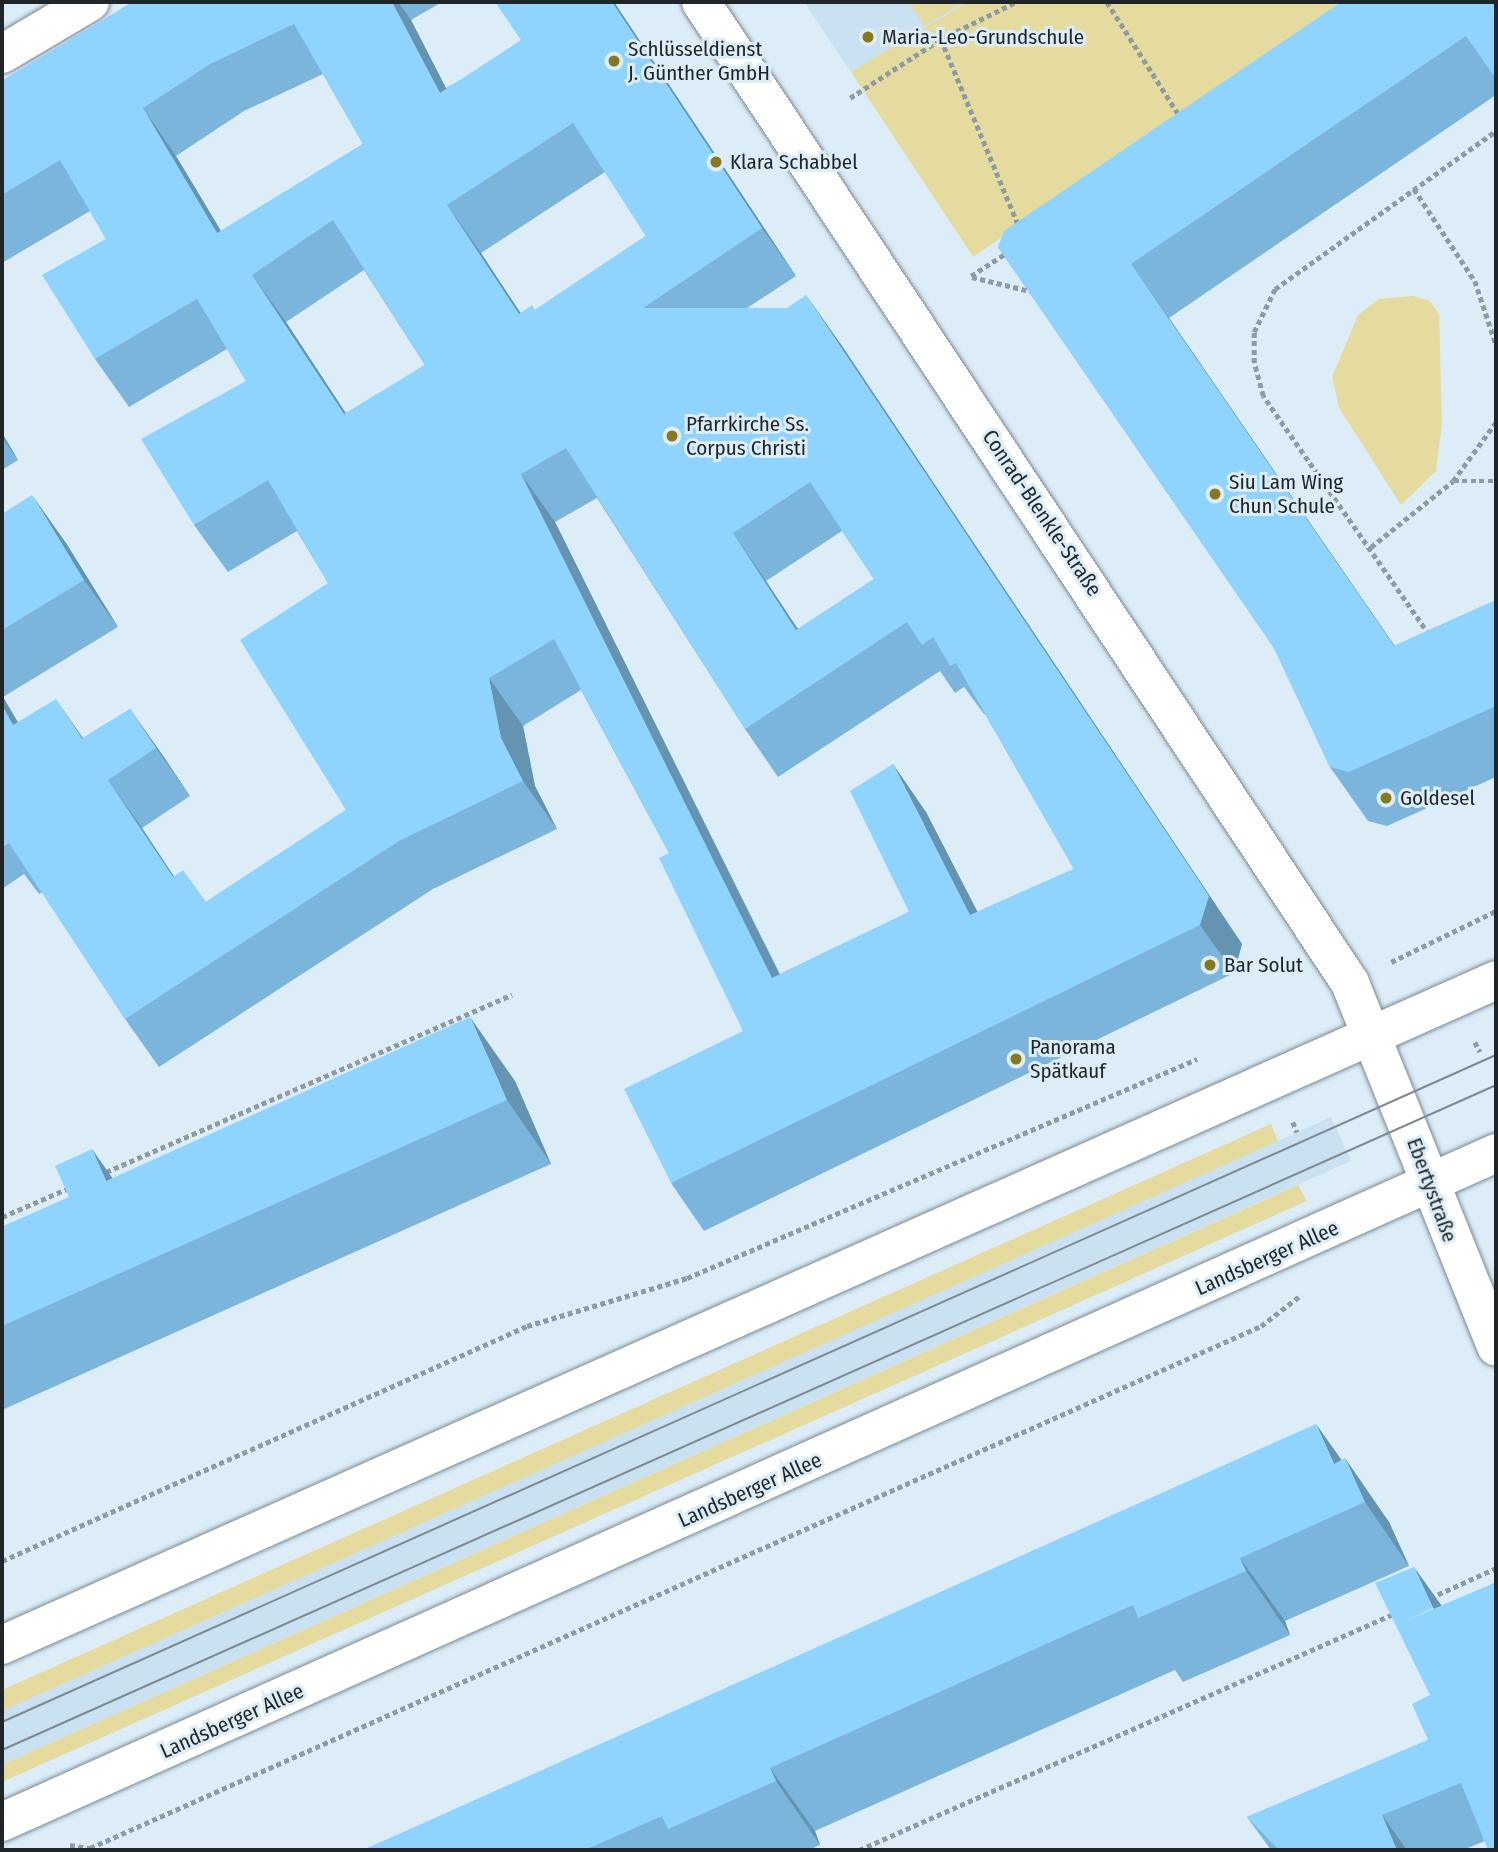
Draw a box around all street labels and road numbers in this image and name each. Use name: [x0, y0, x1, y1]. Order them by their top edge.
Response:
street label: Conrad-Blenkle-Straße: [977, 425, 1107, 601]
street label: Ebertystraße: [1401, 1134, 1463, 1246]
street label: Landsberger Allee: [1191, 1215, 1343, 1301]
street label: Landsberger Allee: [674, 1447, 826, 1533]
street label: Landsberger Allee: [156, 1678, 308, 1764]

